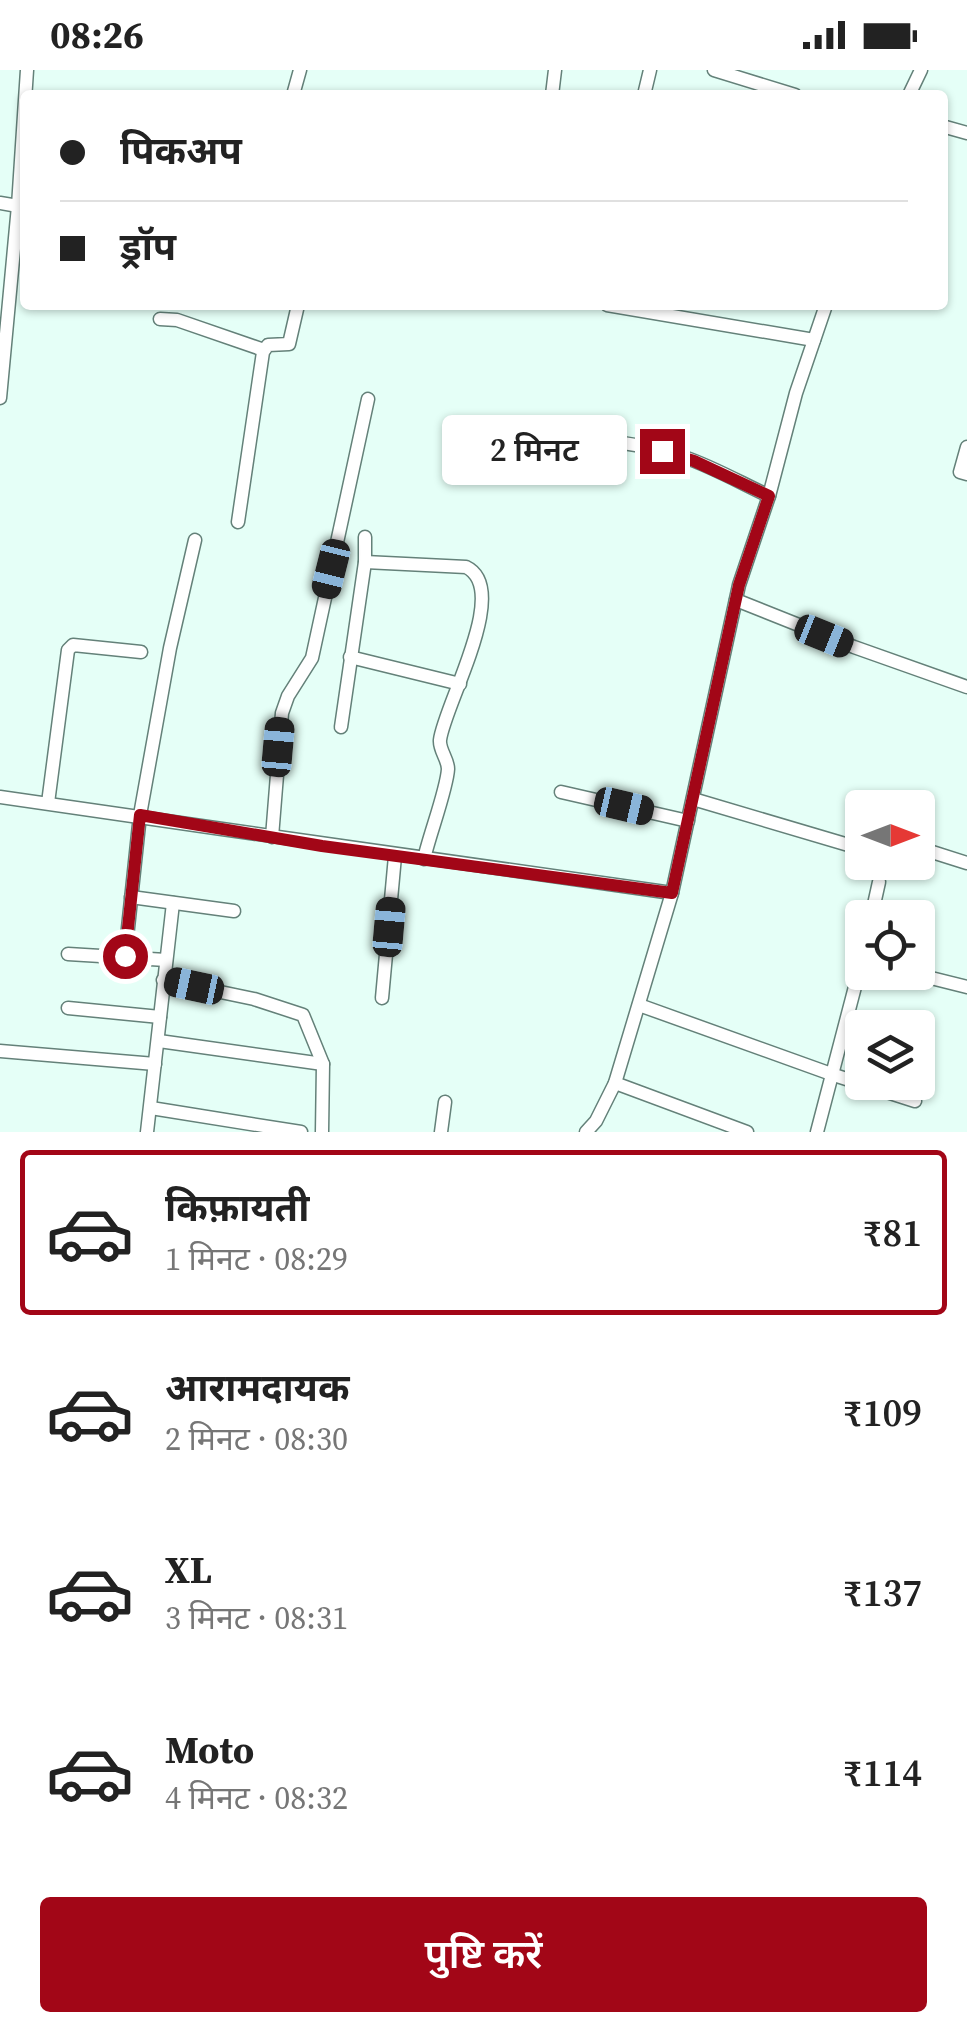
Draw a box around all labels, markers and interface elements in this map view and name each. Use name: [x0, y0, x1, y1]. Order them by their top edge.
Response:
text: 08:26: [50, 9, 144, 61]
text: पिकअप: [120, 125, 242, 177]
text: ड्रॉप: [120, 221, 176, 273]
callout: 2 मिनट: [442, 416, 627, 486]
text: 2 मिनट: [490, 428, 579, 472]
route end: [640, 429, 685, 474]
car: [309, 536, 353, 602]
car: [791, 611, 857, 661]
car: [260, 716, 296, 778]
car: [591, 785, 657, 827]
north arrow: [845, 790, 935, 880]
map controls: [845, 790, 935, 1100]
car: [371, 896, 407, 958]
button: locate: [845, 900, 935, 990]
route start: [103, 934, 148, 979]
car: [162, 965, 226, 1007]
button: layers: [845, 1010, 935, 1100]
text: किफ़ायती: [165, 1182, 309, 1234]
icon: car: [45, 1188, 135, 1278]
text: ₹81: [863, 1207, 922, 1259]
text: 1 मिनट · 08:29: [165, 1237, 348, 1281]
text: आरामदायक: [165, 1362, 349, 1414]
icon: car: [45, 1368, 135, 1458]
text: ₹109: [843, 1387, 922, 1439]
text: 2 मिनट · 08:30: [165, 1417, 348, 1461]
text: XL: [165, 1544, 212, 1596]
icon: car: [45, 1548, 135, 1638]
text: ₹137: [843, 1567, 922, 1619]
text: 3 मिनट · 08:31: [165, 1596, 348, 1640]
text: Moto: [165, 1724, 254, 1776]
icon: car: [45, 1728, 135, 1818]
text: ₹114: [843, 1747, 922, 1799]
text: 4 मिनट · 08:32: [165, 1776, 348, 1820]
button: पुष्टि करें: [40, 1897, 927, 2012]

